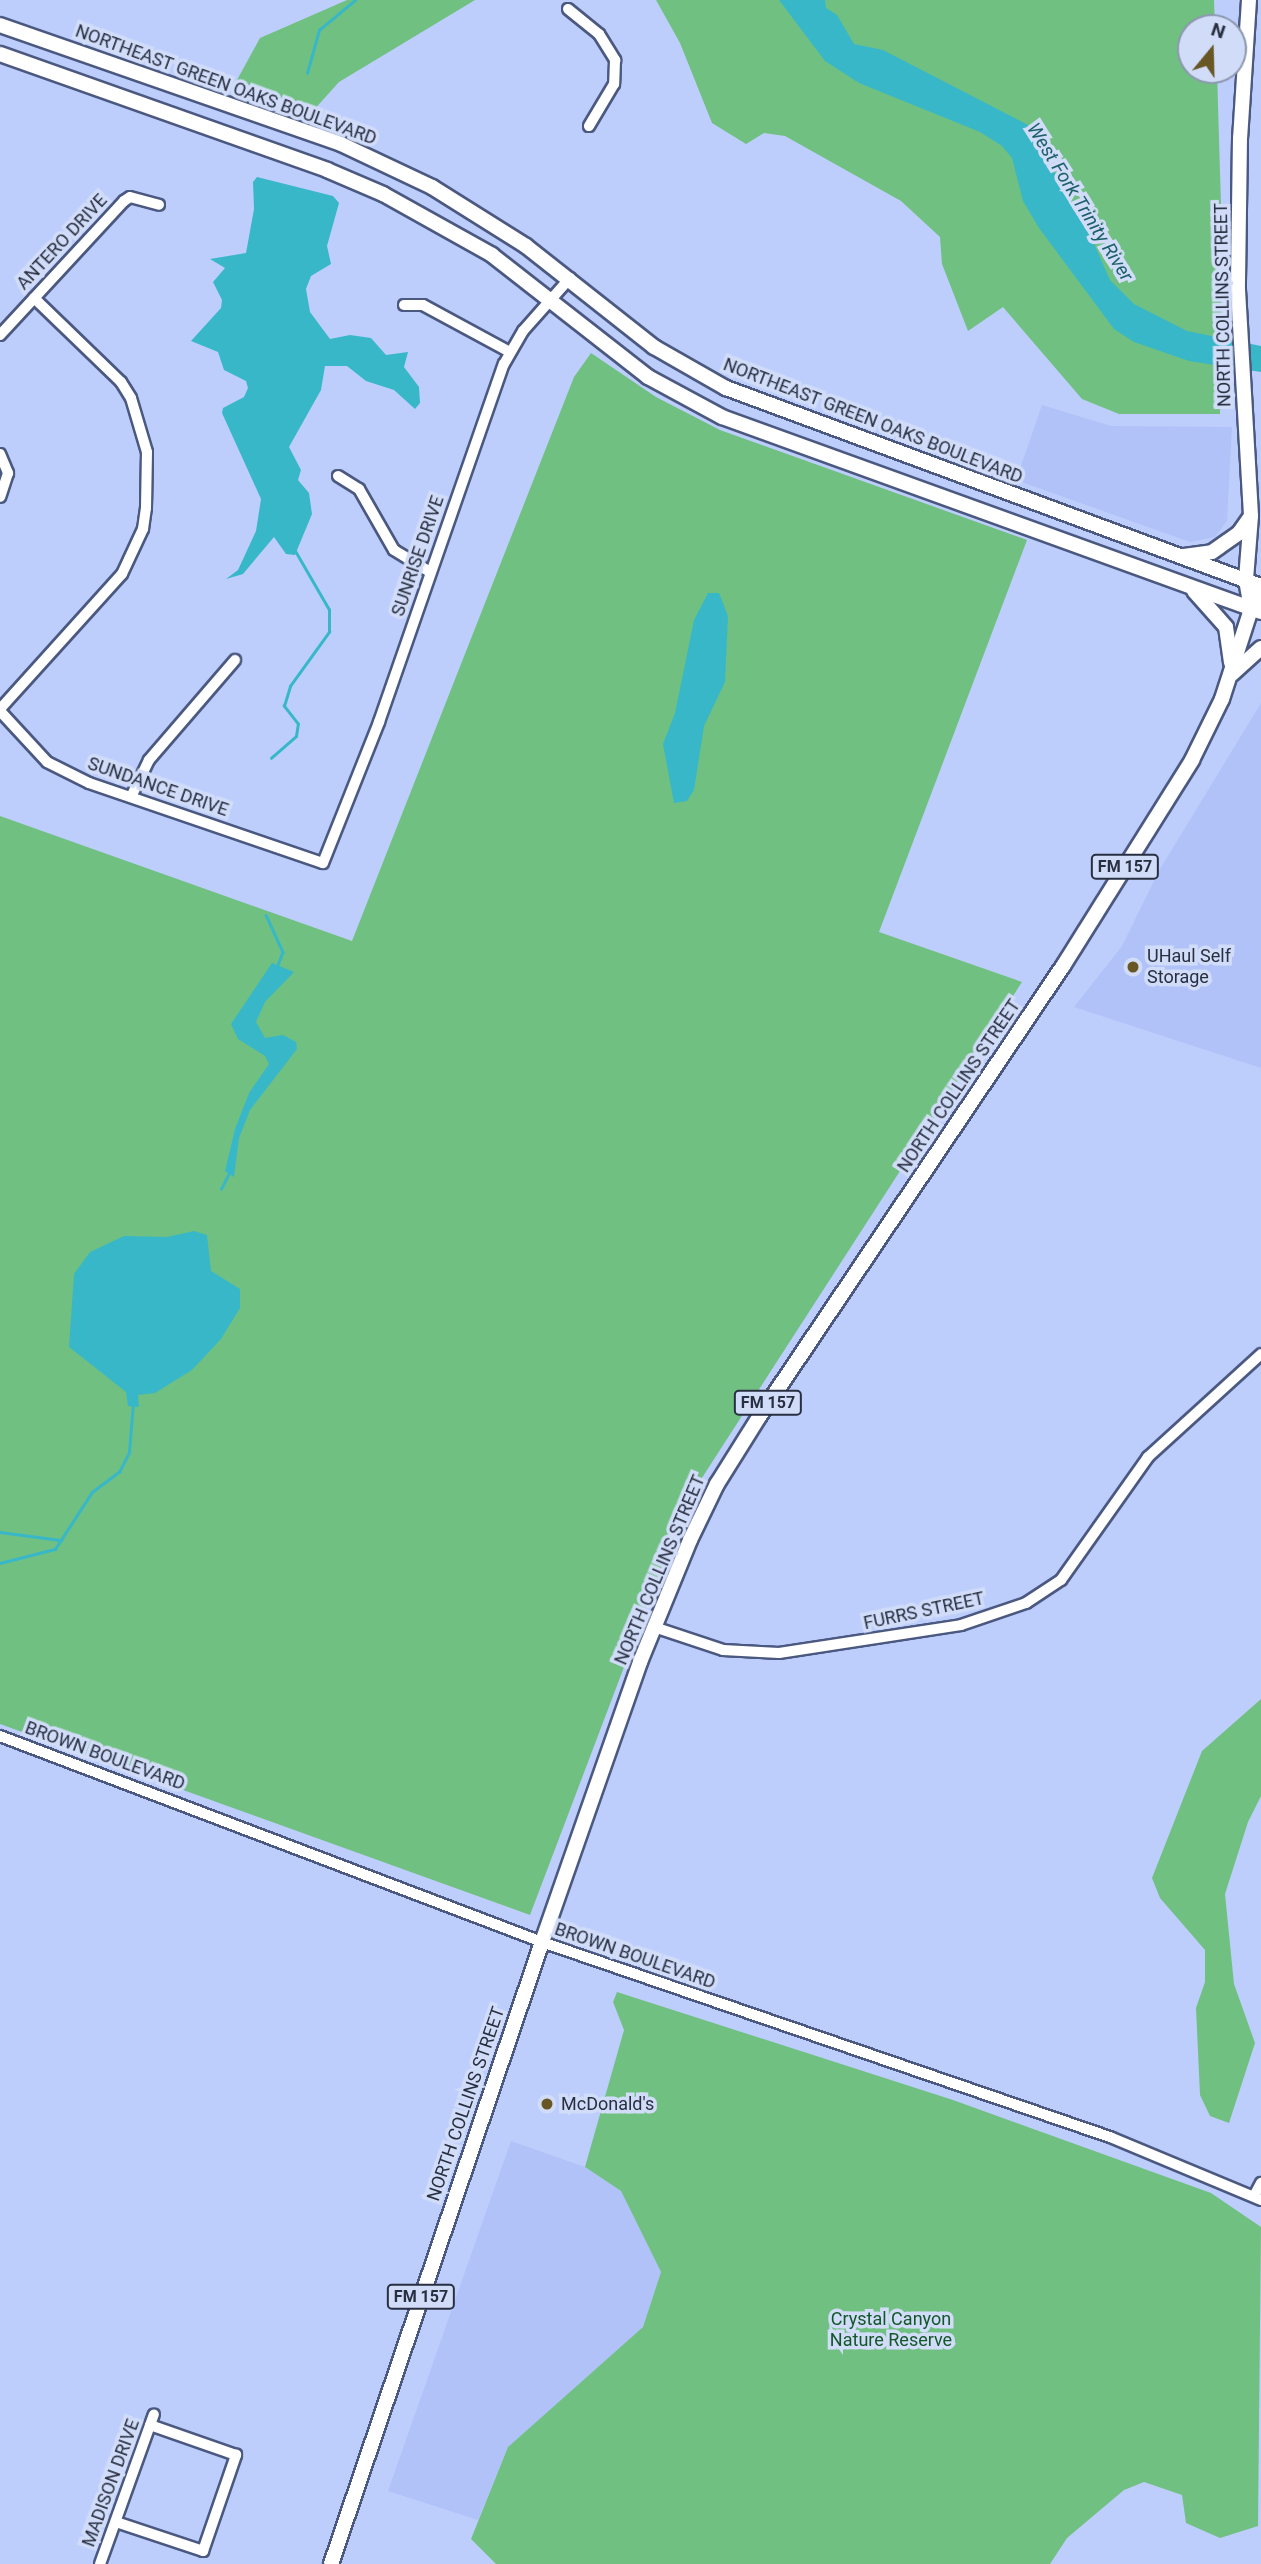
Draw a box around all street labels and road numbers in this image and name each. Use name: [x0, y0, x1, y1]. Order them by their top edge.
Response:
street label: NORTHEAST GREEN OAKS BOULEVARD: [72, 20, 380, 150]
street label: ANTERO DRIVE: [12, 190, 112, 294]
street label: NORTH COLLINS STREET: [1210, 203, 1236, 407]
street label: NORTHEAST GREEN OAKS BOULEVARD: [720, 354, 1026, 488]
street label: SUNRISE DRIVE: [387, 493, 449, 619]
street label: SUNDANCE DRIVE: [85, 753, 231, 821]
road number: FM 157: [1090, 854, 1160, 880]
street label: NORTH COLLINS STREET: [893, 995, 1025, 1177]
road number: FM 157: [733, 1390, 803, 1415]
street label: NORTH COLLINS STREET: [610, 1472, 710, 1668]
street label: FURRS STREET: [862, 1588, 986, 1634]
street label: BROWN BOULEVARD: [22, 1717, 188, 1795]
street label: BROWN BOULEVARD: [552, 1918, 718, 1994]
street label: NORTH COLLINS STREET: [423, 2004, 509, 2204]
road number: FM 157: [386, 2284, 456, 2310]
street label: MADISON DRIVE: [78, 2416, 144, 2550]

